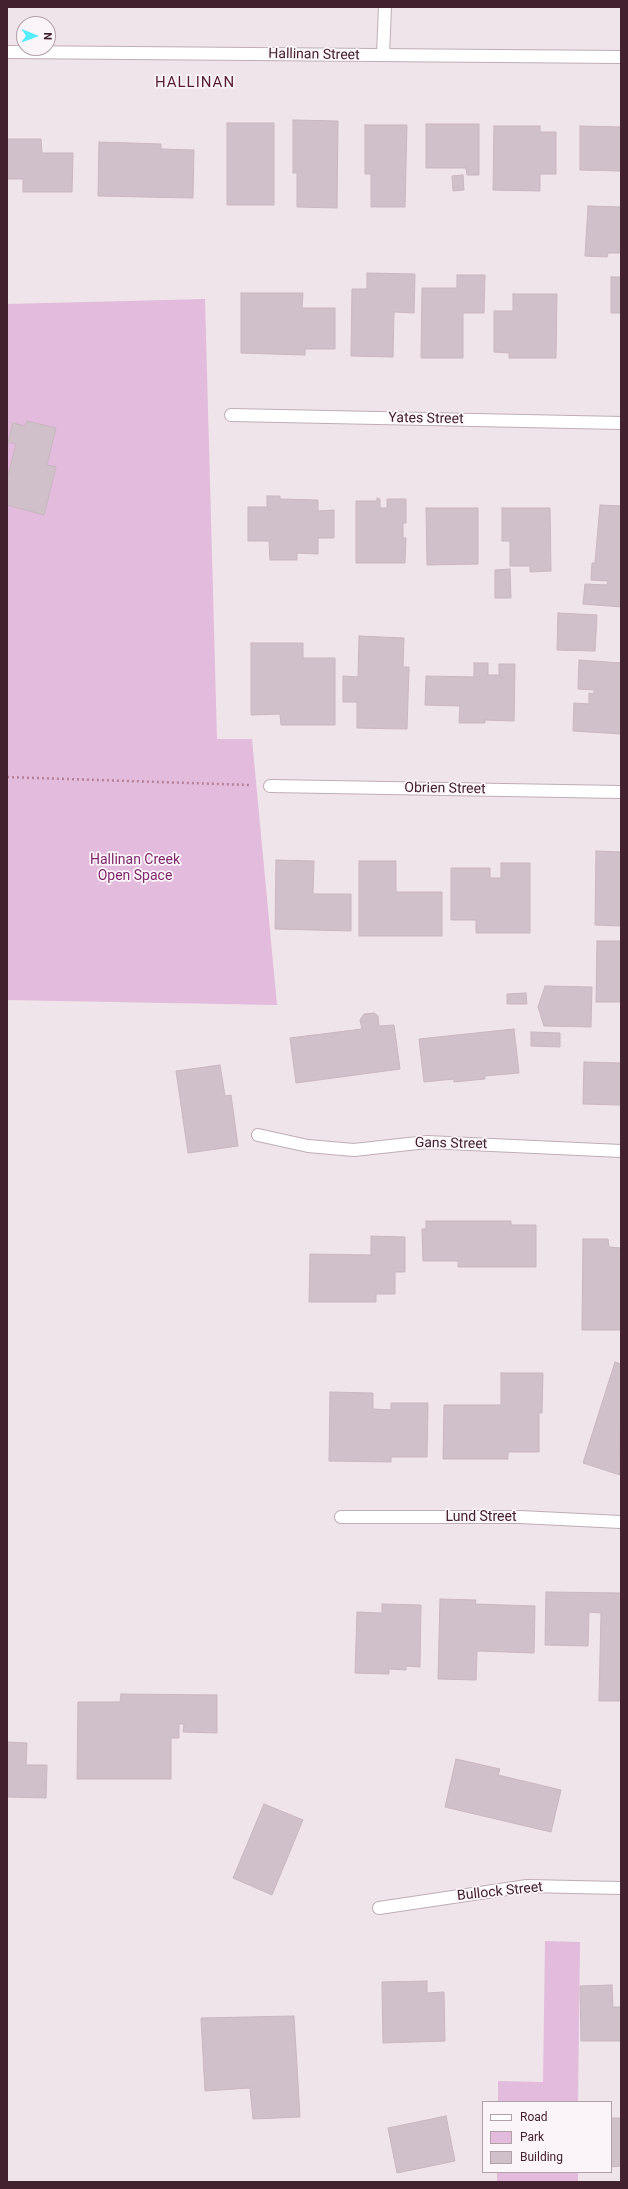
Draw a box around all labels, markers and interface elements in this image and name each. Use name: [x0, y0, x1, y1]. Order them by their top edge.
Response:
north arrow: [16, 16, 56, 56]
text: N: [41, 32, 54, 40]
street label: Hallinan Street: [268, 46, 360, 64]
district label: HALLINAN: [155, 74, 235, 92]
street label: Yates Street: [388, 410, 464, 428]
street label: Obrien Street: [404, 780, 486, 798]
park label: Hallinan Creek Open Space: [90, 852, 180, 884]
street label: Gans Street: [415, 1135, 487, 1153]
street label: Lund Street: [446, 1509, 516, 1525]
street label: Bullock Street: [456, 1879, 544, 1905]
legend: [482, 2101, 612, 2173]
text: Road: [520, 2110, 548, 2124]
text: Park: [520, 2130, 544, 2144]
text: Building: [520, 2150, 563, 2164]

